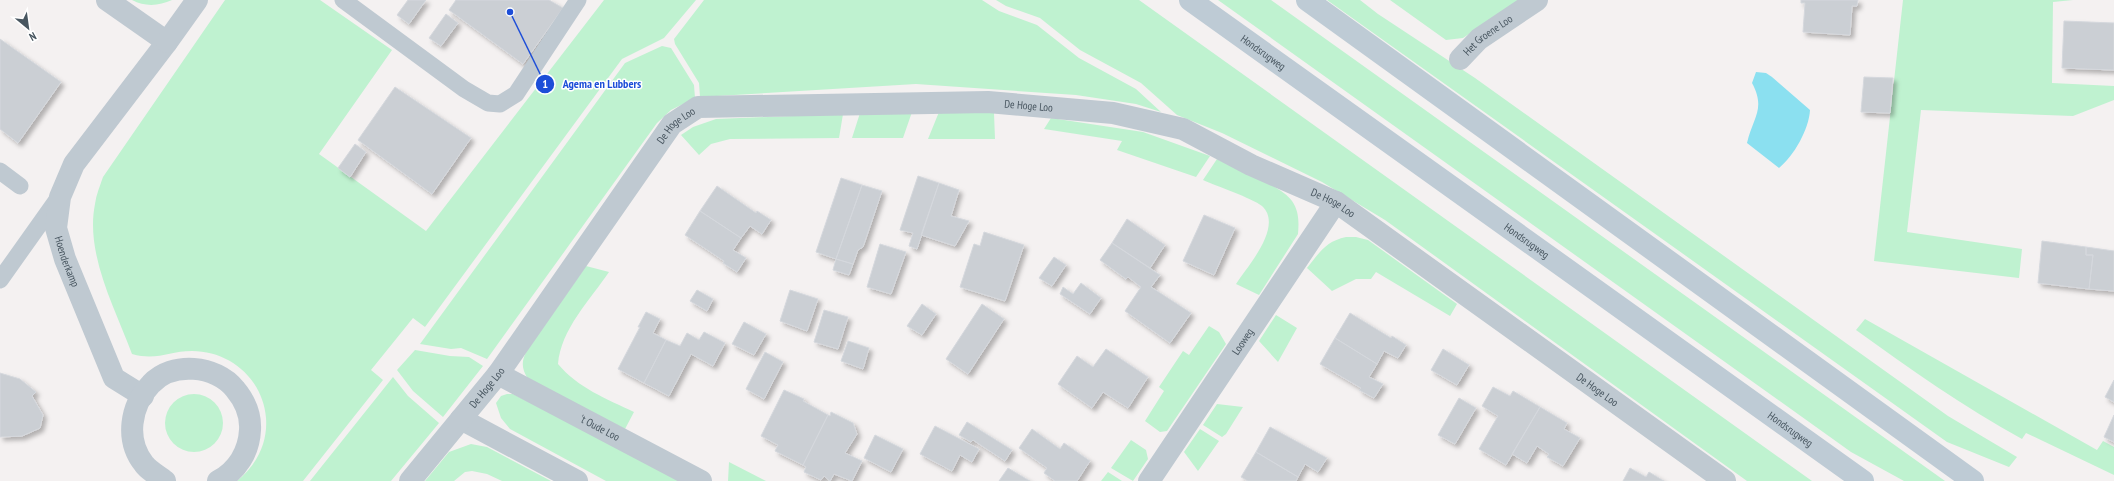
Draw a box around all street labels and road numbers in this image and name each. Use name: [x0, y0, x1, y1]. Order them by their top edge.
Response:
street label: Het Groene Loo: [1460, 11, 1515, 58]
street label: Hondsrugweg: [1238, 31, 1289, 73]
street label: De Hoge Loo: [1004, 96, 1054, 115]
street label: De Hoge Loo: [653, 104, 698, 146]
street label: De Hoge Loo: [1309, 185, 1358, 221]
street label: Hondsrugweg: [1502, 220, 1552, 262]
street label: Hoenderkamp: [52, 234, 83, 289]
street label: Looweg: [1229, 325, 1257, 357]
street label: De Hoge Loo: [466, 364, 508, 411]
street label: De Hoge Loo: [1574, 370, 1622, 410]
street label: Hondsrugweg: [1765, 408, 1816, 450]
street label: 't Oude Loo: [577, 411, 622, 444]

